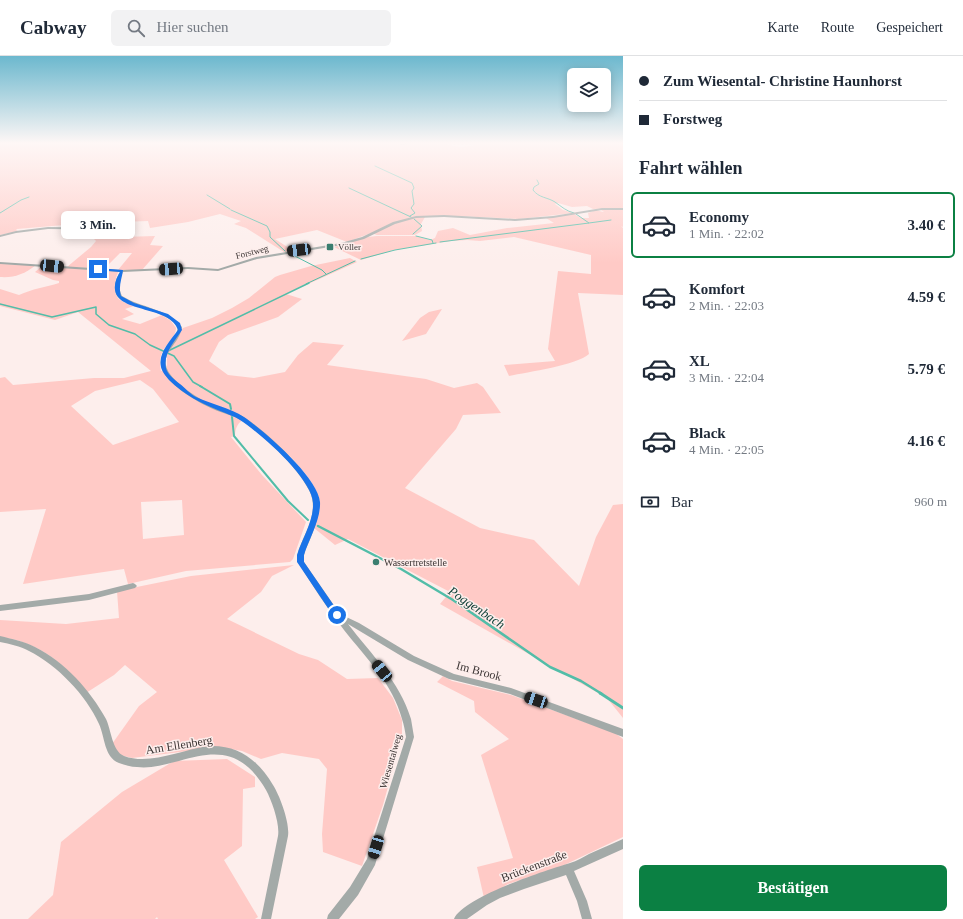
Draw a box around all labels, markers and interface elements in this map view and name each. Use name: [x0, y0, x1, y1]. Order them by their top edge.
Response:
search box: [111, 10, 391, 46]
text: Cabway: [20, 17, 87, 38]
icon: search: [125, 17, 147, 39]
text: Hier suchen: [157, 19, 229, 35]
text: Karte: [768, 20, 799, 35]
text: Route: [821, 20, 854, 35]
text: Gespeichert: [876, 20, 943, 35]
map controls: [567, 68, 611, 112]
button: layers: [567, 68, 611, 112]
text: Zum Wiesental- Christine Haunhorst: [663, 73, 902, 89]
text: Forstweg: [663, 111, 722, 127]
text: Fahrt wählen: [639, 158, 743, 178]
icon: car: [641, 207, 677, 243]
text: Economy: [689, 209, 749, 225]
callout: 3 Min.: [61, 211, 135, 239]
text: 3 Min.: [80, 217, 116, 232]
text: 3.40 €: [908, 217, 945, 233]
text: 1 Min. · 22:02: [689, 226, 764, 241]
marker: Völler: [325, 242, 335, 252]
place label: Völler: [338, 242, 361, 252]
street label: Forstweg: [235, 243, 270, 261]
car: [286, 243, 312, 257]
car: [39, 259, 65, 273]
route end: [89, 260, 107, 278]
car: [159, 262, 183, 276]
icon: car: [641, 279, 677, 315]
text: Komfort: [689, 281, 745, 297]
text: 4.59 €: [908, 289, 945, 305]
text: 2 Min. · 22:03: [689, 298, 764, 313]
icon: car: [641, 351, 677, 387]
text: XL: [689, 353, 710, 369]
text: 5.79 €: [908, 361, 945, 377]
text: 3 Min. · 22:04: [689, 370, 764, 385]
icon: car: [641, 423, 677, 459]
text: Black: [689, 425, 726, 441]
text: 4.16 €: [908, 433, 945, 449]
text: 4 Min. · 22:05: [689, 442, 764, 457]
icon: cash: [639, 491, 661, 513]
text: Bar: [671, 494, 693, 510]
text: 960 m: [914, 494, 947, 509]
marker: Wassertretstelle: [371, 557, 381, 567]
place label: Wassertretstelle: [384, 557, 448, 568]
water label: Poggenbach: [445, 582, 508, 632]
route start: [328, 606, 346, 624]
car: [370, 658, 394, 684]
street label: Im Brook: [455, 658, 503, 684]
car: [523, 690, 549, 710]
street label: Am Ellenberg: [145, 733, 213, 757]
street label: Wiesentalweg: [377, 733, 404, 790]
car: [367, 834, 385, 860]
street label: Brückenstraße: [499, 847, 569, 885]
button: Bestätigen: [639, 865, 947, 911]

